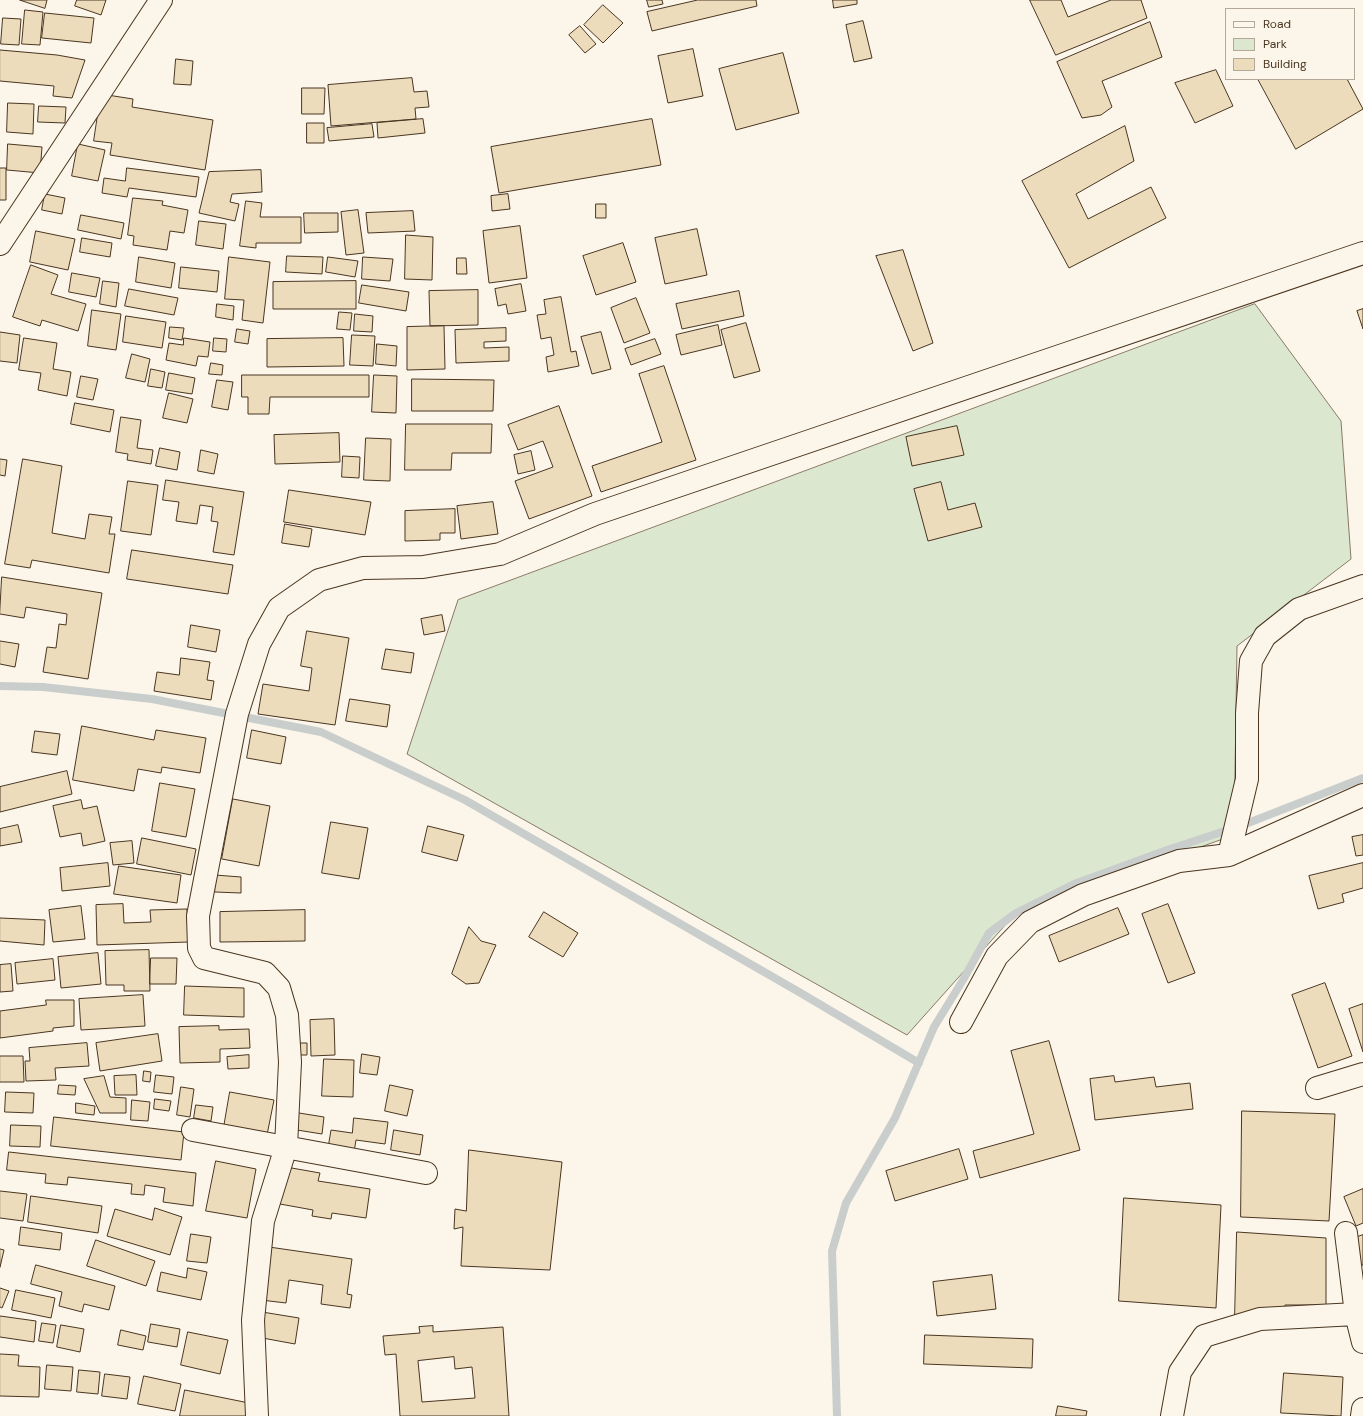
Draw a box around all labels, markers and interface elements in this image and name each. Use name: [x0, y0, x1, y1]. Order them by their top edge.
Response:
legend: [1225, 8, 1355, 80]
text: Road: [1263, 16, 1291, 32]
text: Park: [1263, 36, 1287, 52]
text: Building: [1263, 56, 1307, 72]

